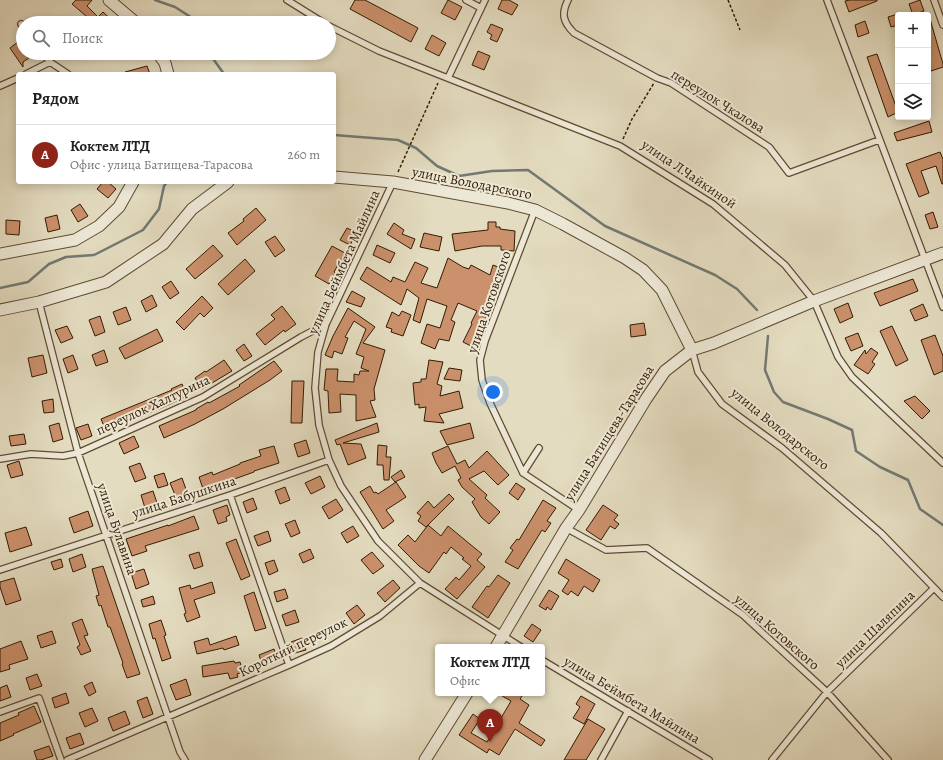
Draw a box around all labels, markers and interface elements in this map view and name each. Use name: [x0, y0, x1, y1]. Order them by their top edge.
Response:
map controls: [895, 12, 931, 120]
button: +: [895, 12, 931, 48]
search box: [16, 16, 336, 60]
icon: search: [30, 27, 52, 49]
text: Поиск: [62, 28, 103, 48]
button: −: [895, 48, 931, 84]
street label: переулок Чкалова: [667, 65, 769, 138]
button: layers: [895, 84, 931, 120]
text: Рядом: [32, 87, 79, 110]
street label: улица Л.Чайкиной: [637, 135, 740, 213]
text: Коктем ЛТД: [70, 136, 150, 156]
text: A: [41, 146, 49, 163]
text: 260 m: [287, 146, 320, 163]
text: Офис · улица Батищева-Тарасова: [70, 156, 253, 173]
street label: улица Володарского: [410, 162, 534, 204]
street label: улица Беймбета Майлина: [303, 186, 385, 338]
street label: улица Котовского: [462, 248, 515, 357]
street label: улица Батищева-Тарасова: [559, 361, 659, 505]
street label: переулок Халтурина: [93, 370, 214, 440]
your location: [483, 382, 503, 402]
street label: улица Володарского: [726, 383, 833, 475]
street label: улица Бабушкина: [129, 471, 239, 523]
street label: улица Булавина: [92, 480, 142, 578]
street label: улица Шаляпина: [830, 586, 919, 673]
street label: улица Котовского: [730, 589, 824, 674]
street label: Короткий переулок: [236, 612, 350, 682]
popup: [435, 644, 545, 696]
street label: улица Беймбета Майлина: [559, 651, 704, 749]
text: Коктем ЛТД: [450, 652, 530, 672]
text: Офис: [450, 672, 480, 689]
pin: A: [477, 709, 503, 742]

